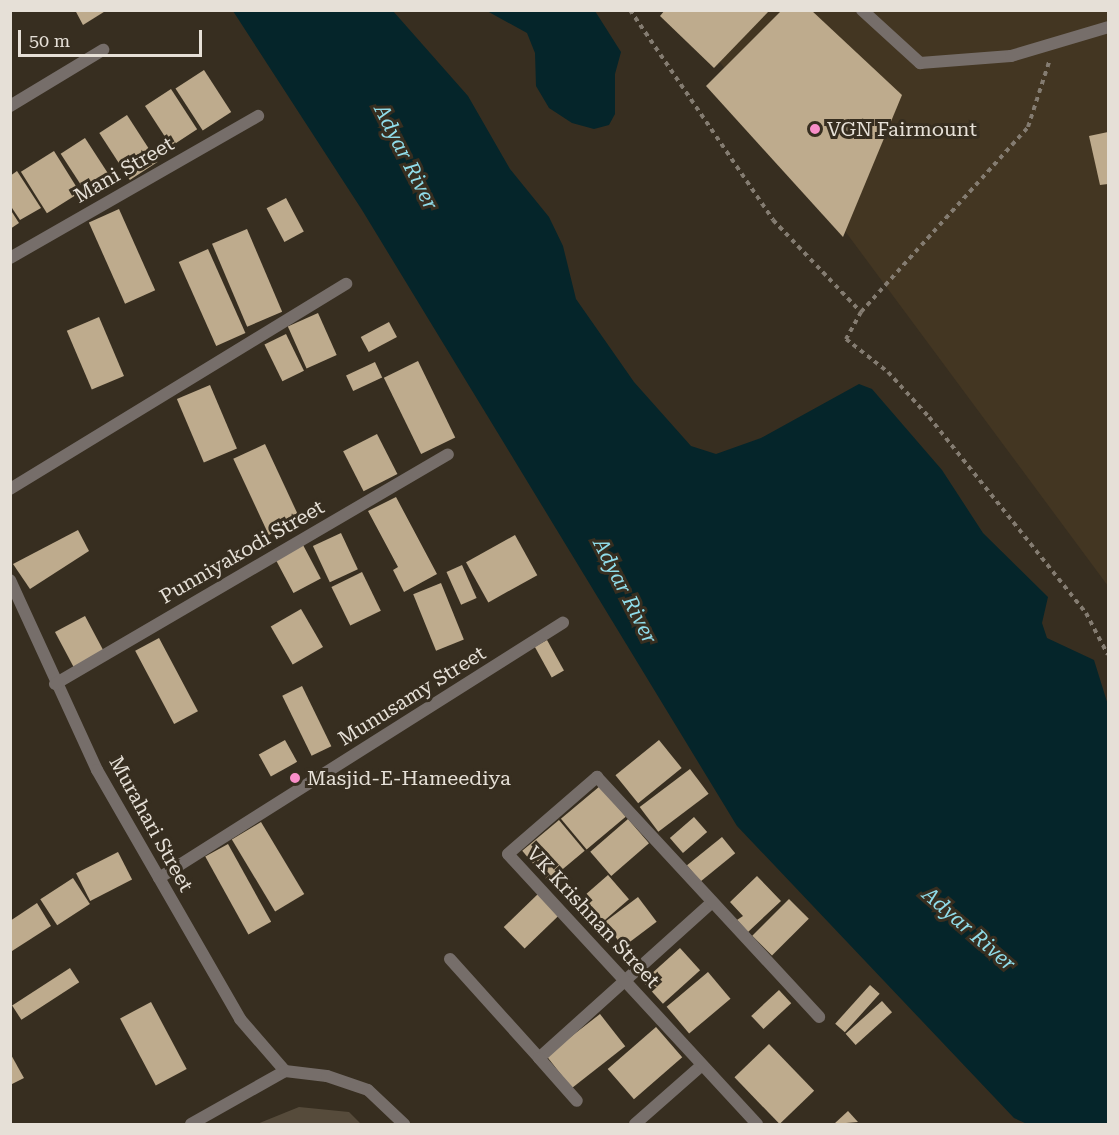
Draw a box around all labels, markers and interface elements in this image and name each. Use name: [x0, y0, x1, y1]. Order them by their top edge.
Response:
scale bar: [21, 18, 206, 56]
text: 50 m: [29, 30, 70, 51]
water label: Adyar River: [369, 100, 443, 214]
place label: VGN Fairmount: [827, 117, 977, 141]
marker: VGN Fairmount: [808, 122, 822, 136]
street label: Mani Street: [70, 132, 178, 208]
street label: Punniyakodi Street: [155, 495, 329, 609]
water label: Adyar River: [588, 534, 662, 648]
street label: Munusamy Street: [334, 641, 490, 751]
street label: Murahari Street: [104, 752, 198, 896]
place label: Masjid-E-Hameediya: [307, 766, 511, 790]
marker: Masjid-E-Hameediya: [288, 771, 302, 785]
street label: VK Krishnan Street: [521, 841, 665, 993]
water label: Adyar River: [917, 882, 1021, 976]

